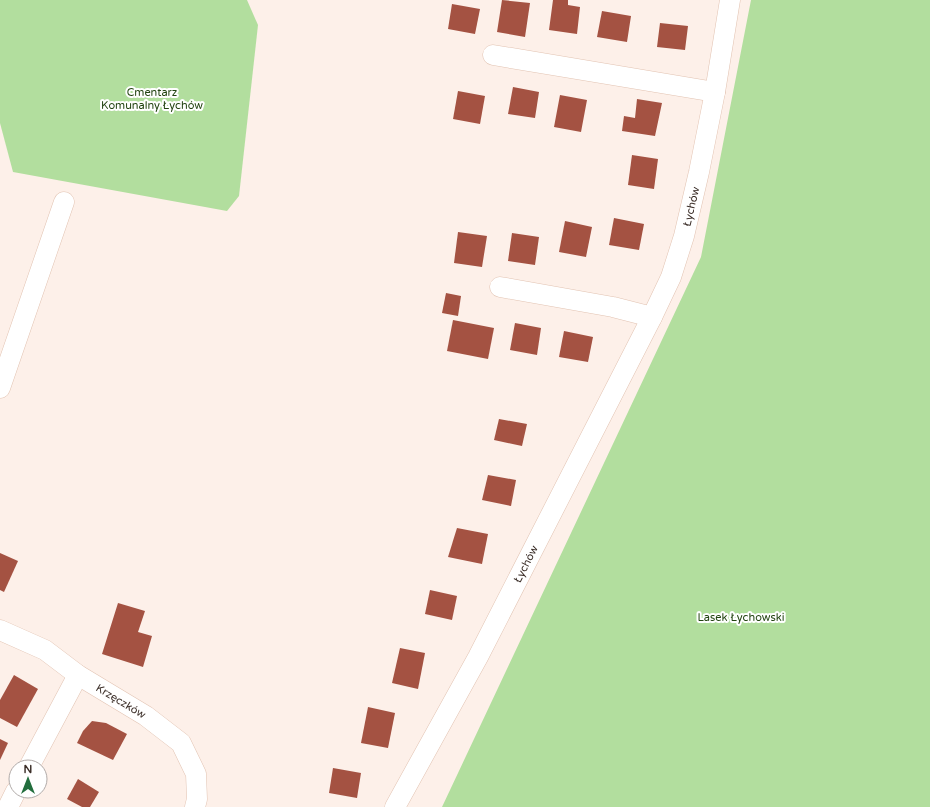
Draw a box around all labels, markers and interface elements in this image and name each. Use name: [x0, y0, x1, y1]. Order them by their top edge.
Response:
park label: Cmentarz Komunalny Łychów: [101, 86, 203, 112]
street label: Łychów: [680, 185, 702, 228]
street label: Łychów: [511, 543, 541, 585]
park label: Lasek Łychowski: [698, 611, 785, 624]
street label: Krzęczków: [94, 681, 149, 721]
north arrow: [8, 759, 48, 799]
text: N: [24, 763, 32, 776]

